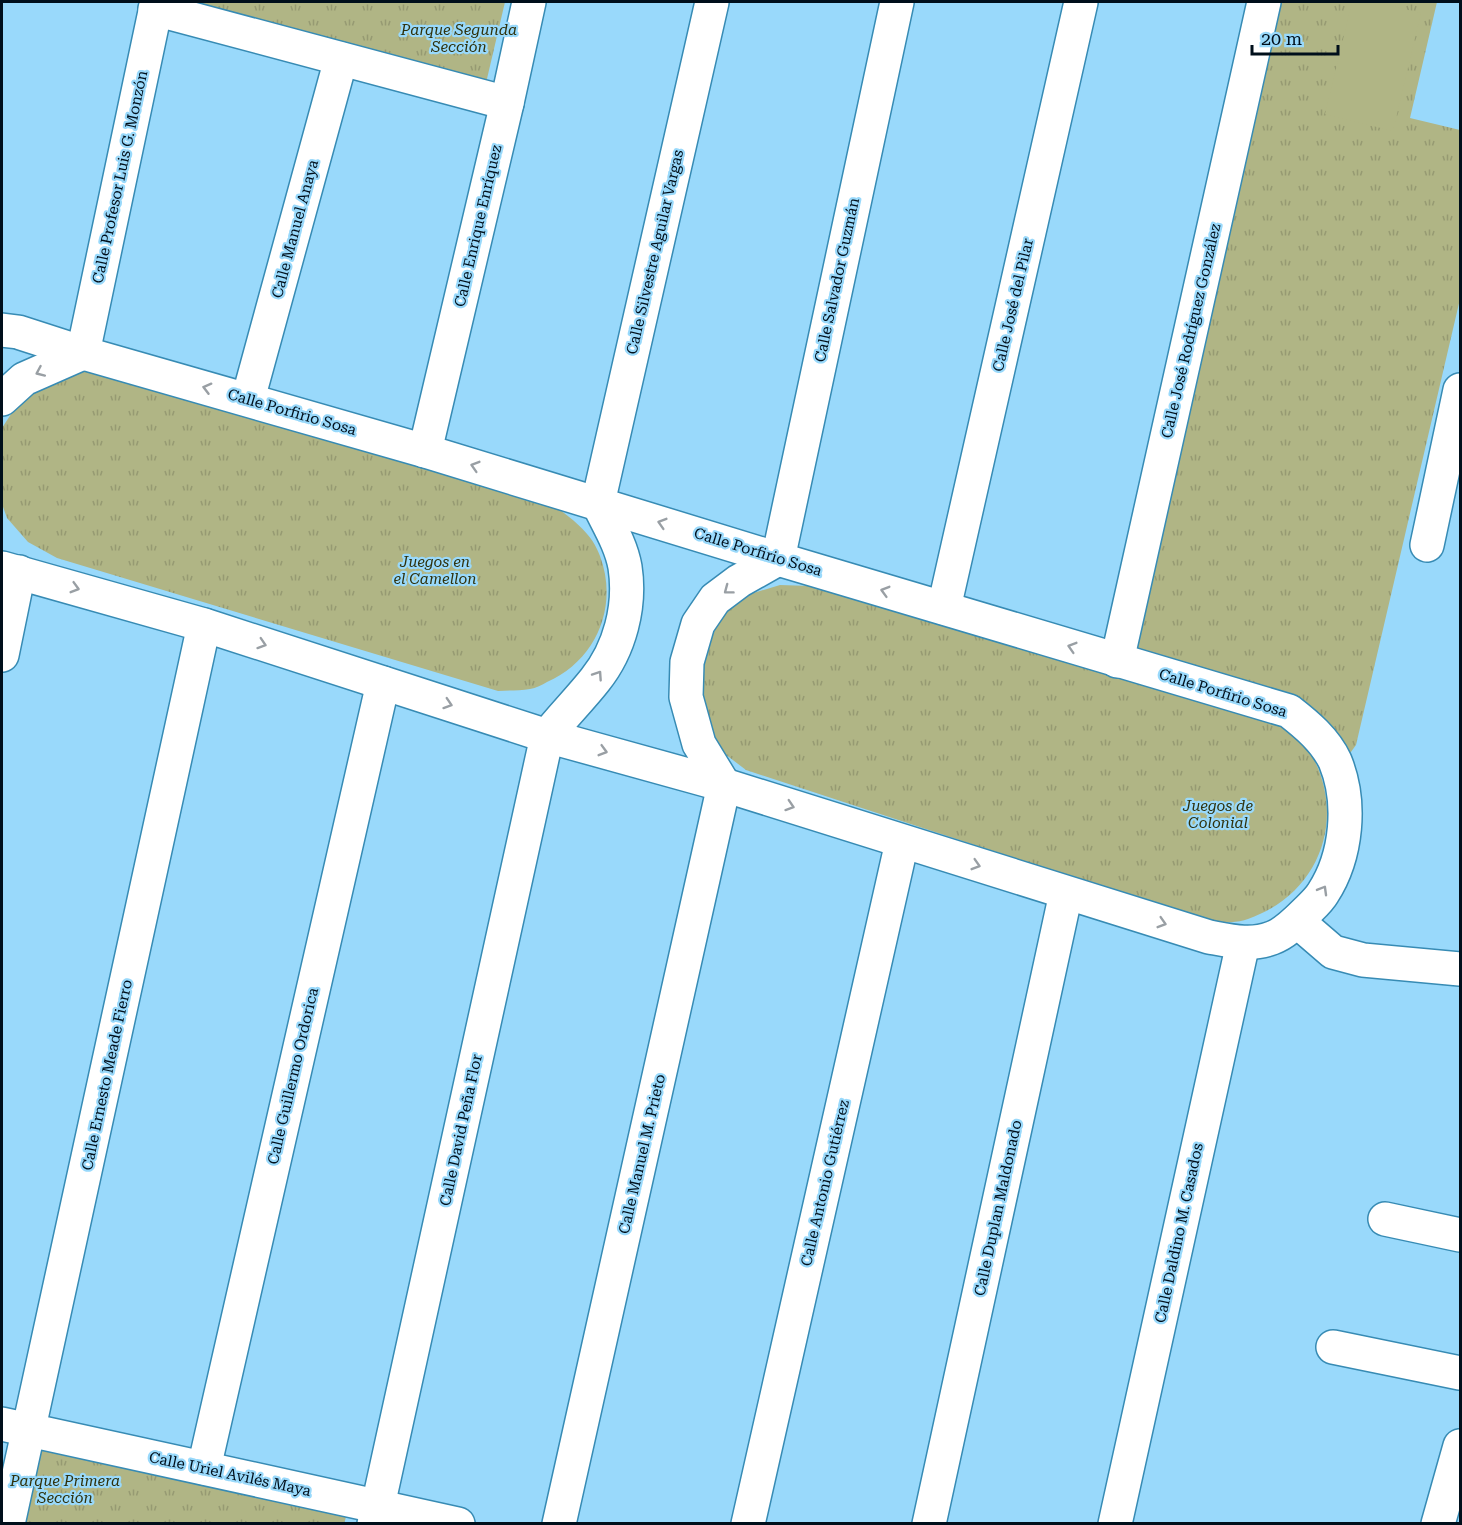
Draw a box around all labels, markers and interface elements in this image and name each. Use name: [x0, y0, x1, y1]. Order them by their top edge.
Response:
scale bar: [1252, 18, 1338, 56]
park label: Parque Segunda Sección: [400, 21, 517, 56]
text: 20 m: [1261, 28, 1302, 49]
street label: Calle Profesor Luis G. Monzón: [89, 68, 151, 285]
street label: Calle Enrique Enríquez: [451, 143, 505, 309]
street label: Calle Silvestre Aguilar Vargas: [623, 148, 687, 356]
street label: Calle Manuel Anaya: [268, 158, 322, 300]
street label: Calle Salvador Guzmán: [811, 196, 863, 364]
street label: Calle José Rodríguez González: [1158, 222, 1224, 440]
street label: Calle José del Pilar: [989, 237, 1037, 373]
one-way arrow: [35, 365, 46, 377]
one-way arrow: [203, 382, 213, 395]
street label: Calle Porfirio Sosa: [226, 385, 358, 439]
one-way arrow: [470, 461, 481, 473]
one-way arrow: [657, 518, 668, 530]
street label: Calle Porfirio Sosa: [692, 524, 824, 580]
park label: Juegos en el Camellon: [393, 553, 477, 588]
one-way arrow: [69, 581, 80, 593]
one-way arrow: [723, 582, 734, 593]
one-way arrow: [880, 586, 891, 598]
one-way arrow: [256, 637, 267, 649]
one-way arrow: [1067, 642, 1078, 654]
street label: Calle Porfirio Sosa: [1157, 665, 1289, 721]
one-way arrow: [591, 671, 602, 682]
one-way arrow: [442, 697, 453, 709]
one-way arrow: [598, 744, 608, 757]
park label: Juegos de Colonial: [1182, 797, 1253, 832]
one-way arrow: [784, 799, 795, 811]
one-way arrow: [970, 858, 981, 870]
one-way arrow: [1316, 886, 1328, 896]
one-way arrow: [1156, 916, 1167, 928]
street label: Calle Ernesto Meade Fierro: [78, 978, 136, 1172]
street label: Calle Guillermo Ordorica: [264, 986, 322, 1166]
street label: Calle David Peña Flor: [436, 1053, 486, 1207]
street label: Calle Manuel M. Prieto: [615, 1072, 669, 1236]
street label: Calle Antonio Gutiérrez: [797, 1098, 853, 1268]
street label: Calle Duplan Maldonado: [971, 1118, 1025, 1298]
street label: Calle Daldino M. Casados: [1151, 1141, 1207, 1325]
street label: Calle Uriel Avilés Maya: [147, 1448, 313, 1500]
park label: Parque Primera Sección: [9, 1472, 120, 1507]

